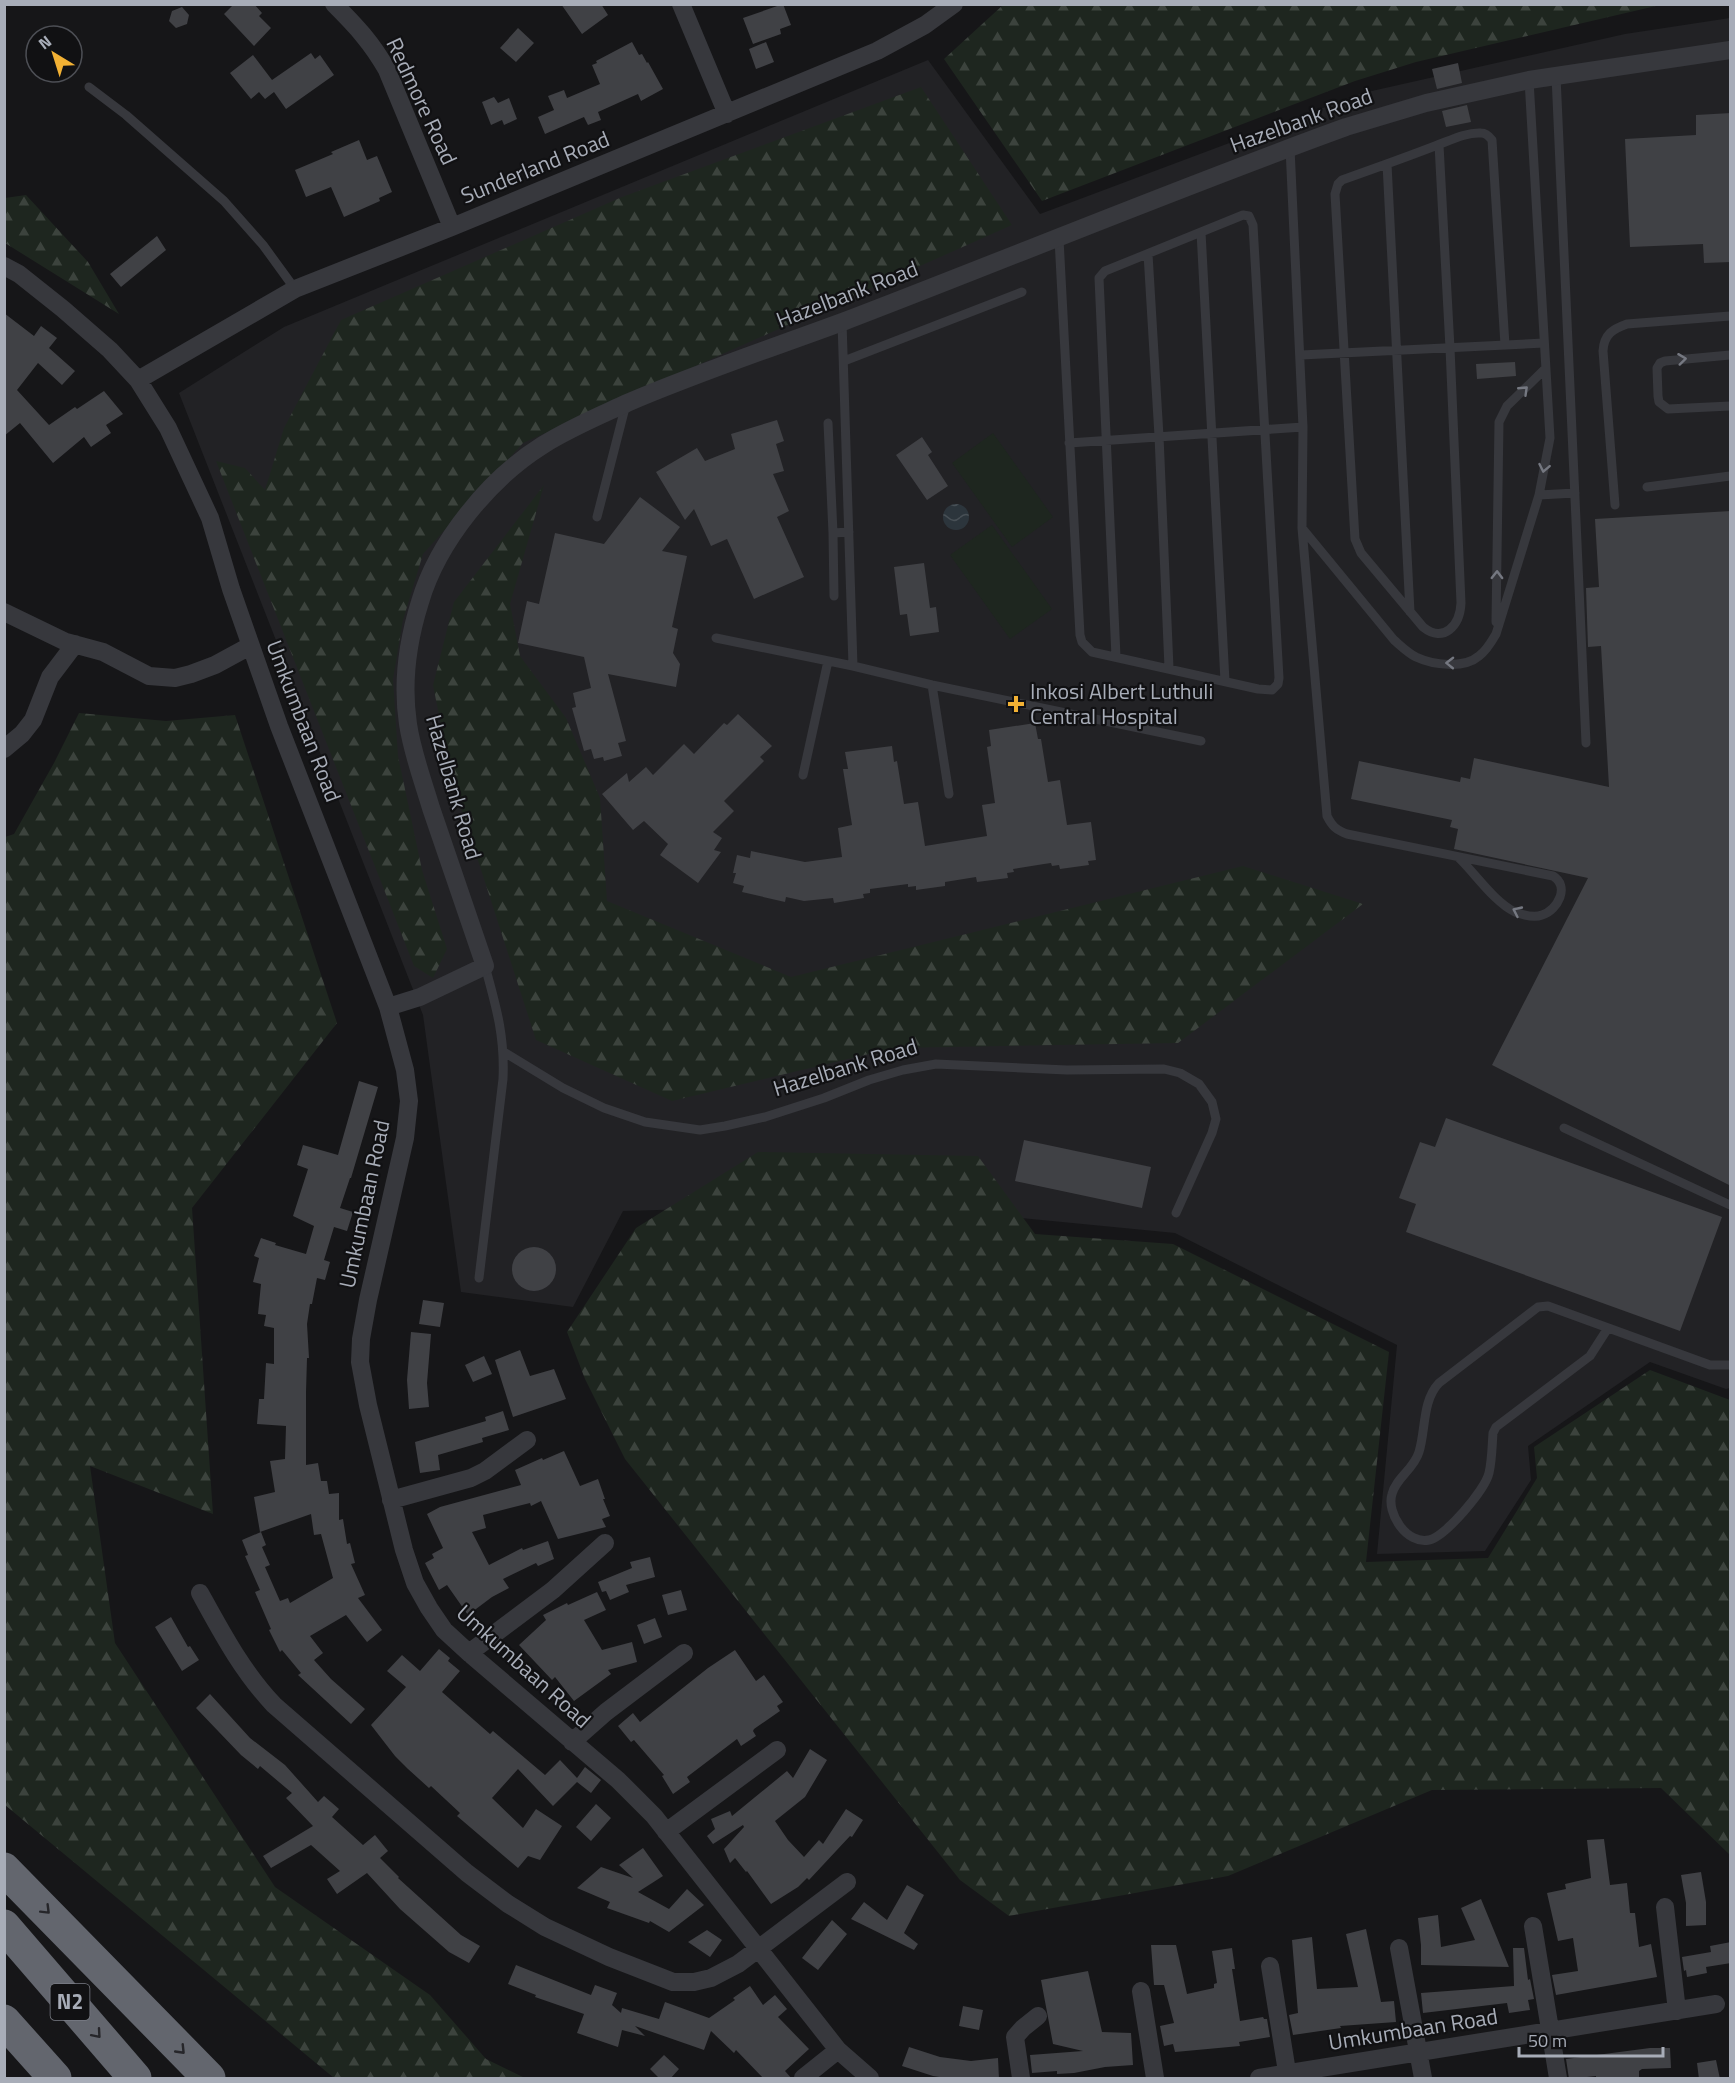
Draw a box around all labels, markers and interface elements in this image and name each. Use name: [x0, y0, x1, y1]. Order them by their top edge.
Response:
north arrow: [24, 24, 84, 84]
text: N: [33, 29, 57, 55]
street label: Redmore Road: [378, 32, 466, 170]
street label: Hazelbank Road: [1225, 78, 1377, 162]
street label: Sunderland Road: [455, 122, 615, 212]
street label: Hazelbank Road: [771, 251, 923, 337]
one-way arrow: [1677, 353, 1686, 366]
one-way arrow: [1516, 386, 1527, 397]
one-way arrow: [1538, 463, 1551, 473]
one-way arrow: [1491, 571, 1503, 580]
street label: Umkumbaan Road: [257, 635, 351, 807]
one-way arrow: [1446, 657, 1455, 669]
place label: Inkosi Albert Luthuli Central Hospital: [1030, 674, 1213, 733]
marker: Inkosi Albert Luthuli Central Hospital: [1007, 695, 1025, 713]
street label: Hazelbank Road: [417, 710, 491, 864]
one-way arrow: [1512, 906, 1523, 918]
street label: Hazelbank Road: [769, 1029, 921, 1105]
street label: Umkumbaan Road: [330, 1117, 398, 1291]
street label: Umkumbaan Road: [449, 1596, 599, 1736]
one-way arrow: [38, 1903, 49, 1914]
road number: N2: [50, 1984, 90, 2020]
street label: Umkumbaan Road: [1326, 1999, 1500, 2059]
scale bar: [1519, 2020, 1663, 2058]
text: 50 m: [1528, 2027, 1567, 2054]
one-way arrow: [90, 2028, 101, 2039]
one-way arrow: [174, 2043, 185, 2054]

